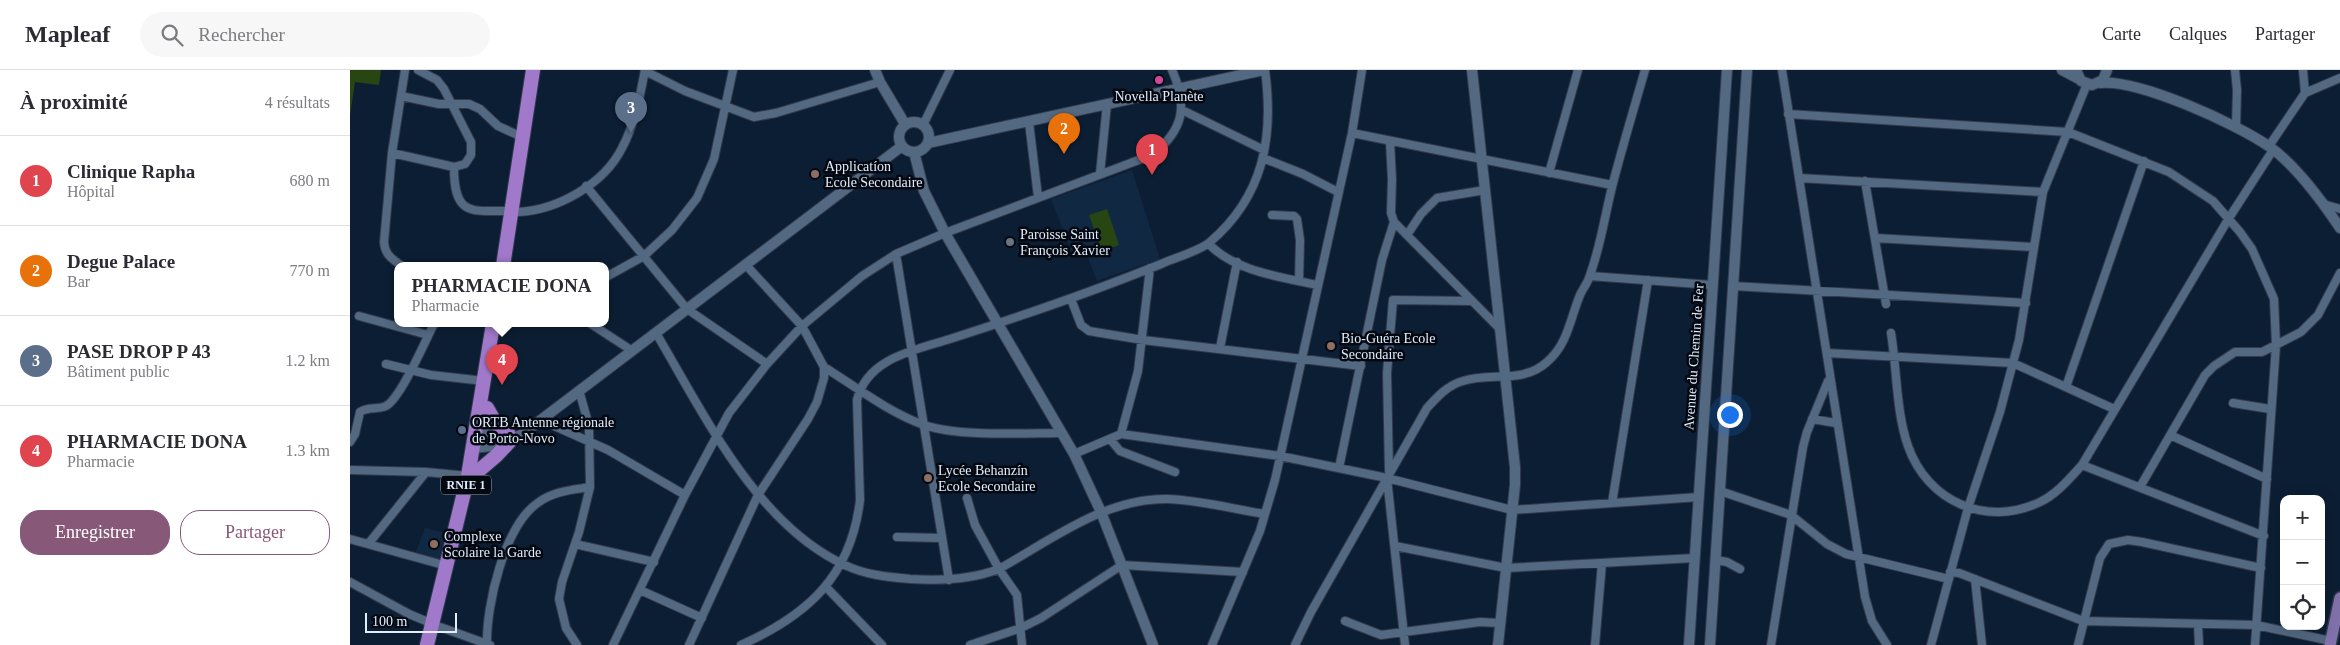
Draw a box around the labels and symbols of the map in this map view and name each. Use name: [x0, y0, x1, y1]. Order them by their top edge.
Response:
marker: Novella Planète: [1153, 74, 1165, 86]
place label: Novella Planète: [1114, 89, 1204, 104]
pin: 3: [615, 92, 647, 133]
pin: 2: [1048, 113, 1080, 154]
pin: 1: [1136, 134, 1168, 175]
place label: Applicatíon Ecole Secondaire: [825, 159, 923, 190]
marker: Applicatíon Ecole Secondaire: [809, 168, 821, 180]
place label: Paroisse Saint François Xavier: [1020, 227, 1110, 258]
marker: Paroisse Saint François Xavier: [1004, 236, 1016, 248]
street label: Avenue du Chemin de Fer: [1681, 283, 1707, 431]
place label: Bio-Guéra Ecole Secondaire: [1341, 331, 1435, 362]
marker: Bio-Guéra Ecole Secondaire: [1325, 340, 1337, 352]
pin: 4: [486, 344, 518, 385]
your location: [1717, 402, 1743, 428]
place label: ORTB Antenne régionale de Porto-Novo: [472, 415, 614, 446]
marker: ORTB Antenne régionale de Porto-Novo: [456, 424, 468, 436]
place label: Lycée Behanzín Ecole Secondaire: [938, 463, 1036, 494]
marker: Lycée Behanzín Ecole Secondaire: [922, 472, 934, 484]
road number: RNIE 1: [441, 476, 491, 494]
place label: Complexe Scolaire la Garde: [444, 529, 541, 560]
marker: Complexe Scolaire la Garde: [428, 538, 440, 550]
scale bar: [365, 610, 458, 633]

